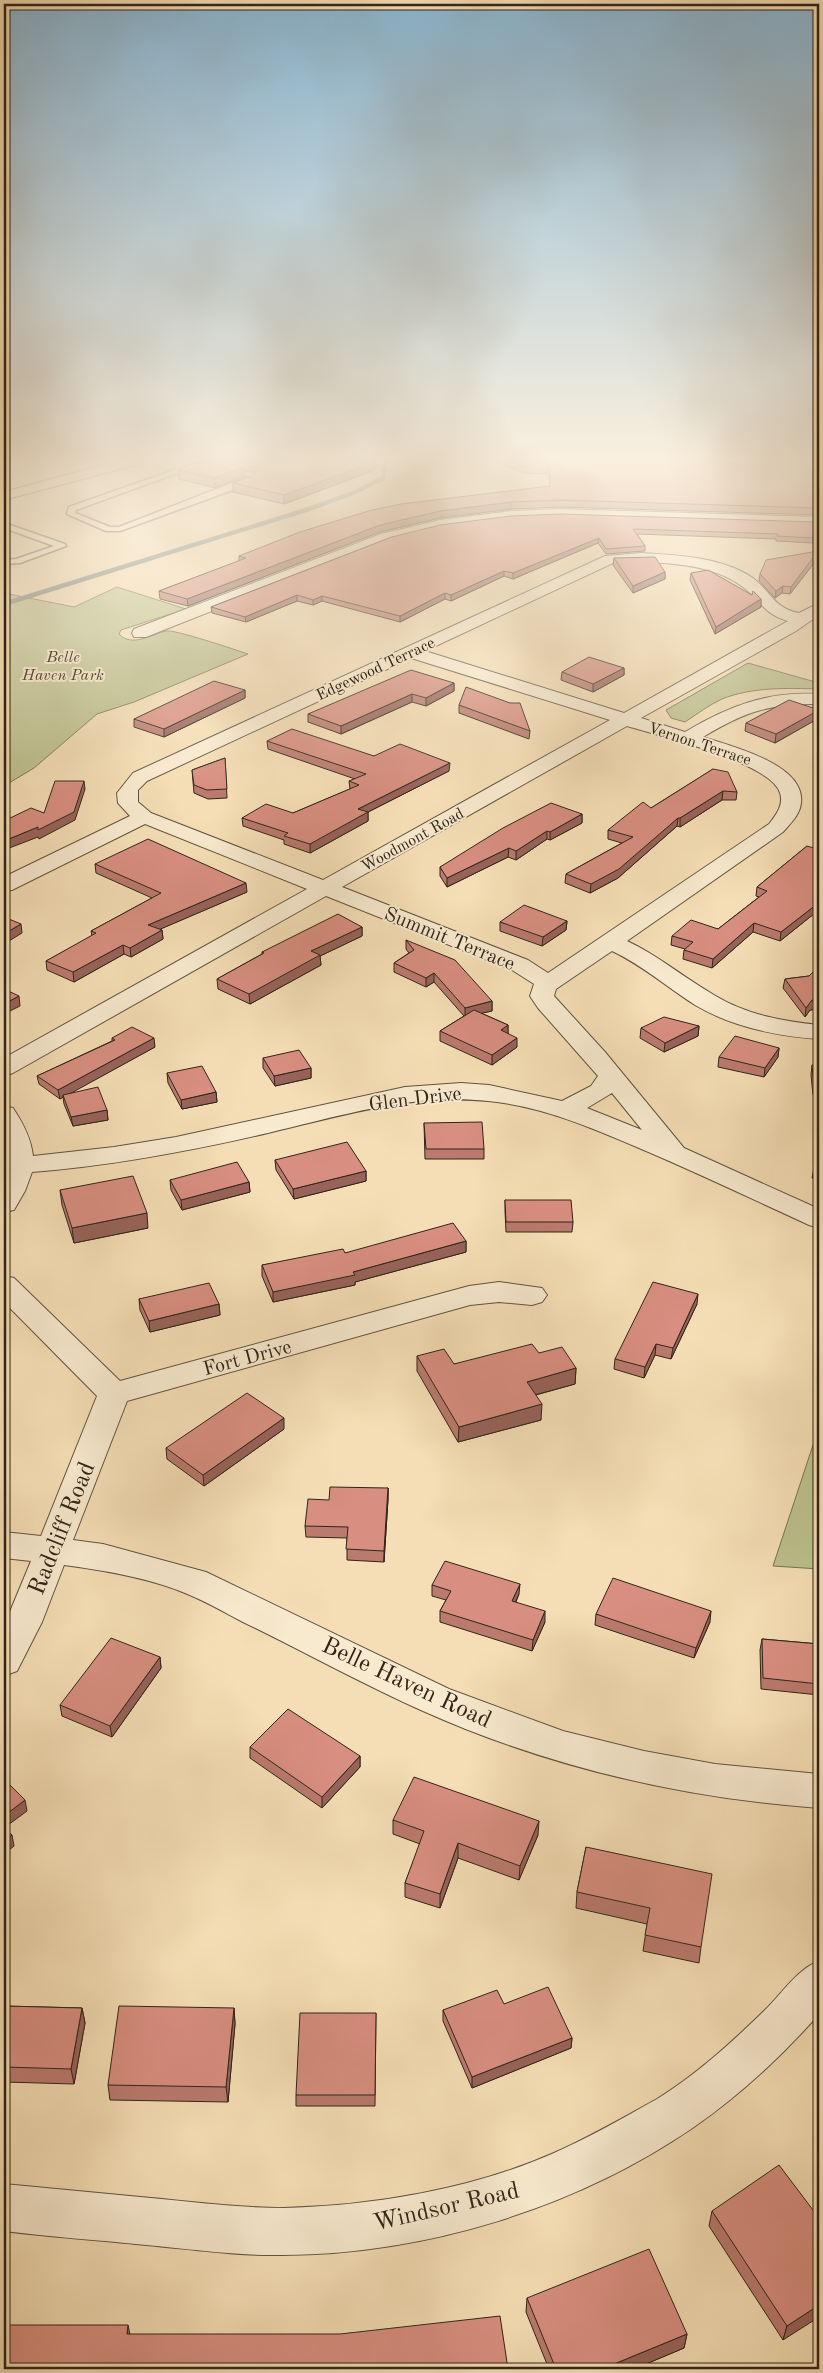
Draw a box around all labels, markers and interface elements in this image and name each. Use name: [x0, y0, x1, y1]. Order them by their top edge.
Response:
street label: Edgewood Terrace: [314, 635, 438, 704]
park label: Belle Haven Park: [21, 650, 104, 684]
street label: Vernon Terrace: [646, 721, 753, 769]
street label: Woodmont Road: [359, 806, 467, 876]
street label: Summit Terrace: [381, 905, 518, 975]
street label: Glen Drive: [368, 1084, 463, 1116]
street label: Fort Drive: [201, 1338, 294, 1380]
street label: Radcliff Road: [25, 1459, 100, 1599]
street label: Belle Haven Road: [318, 1634, 495, 1734]
street label: Windsor Road: [371, 2180, 522, 2236]

